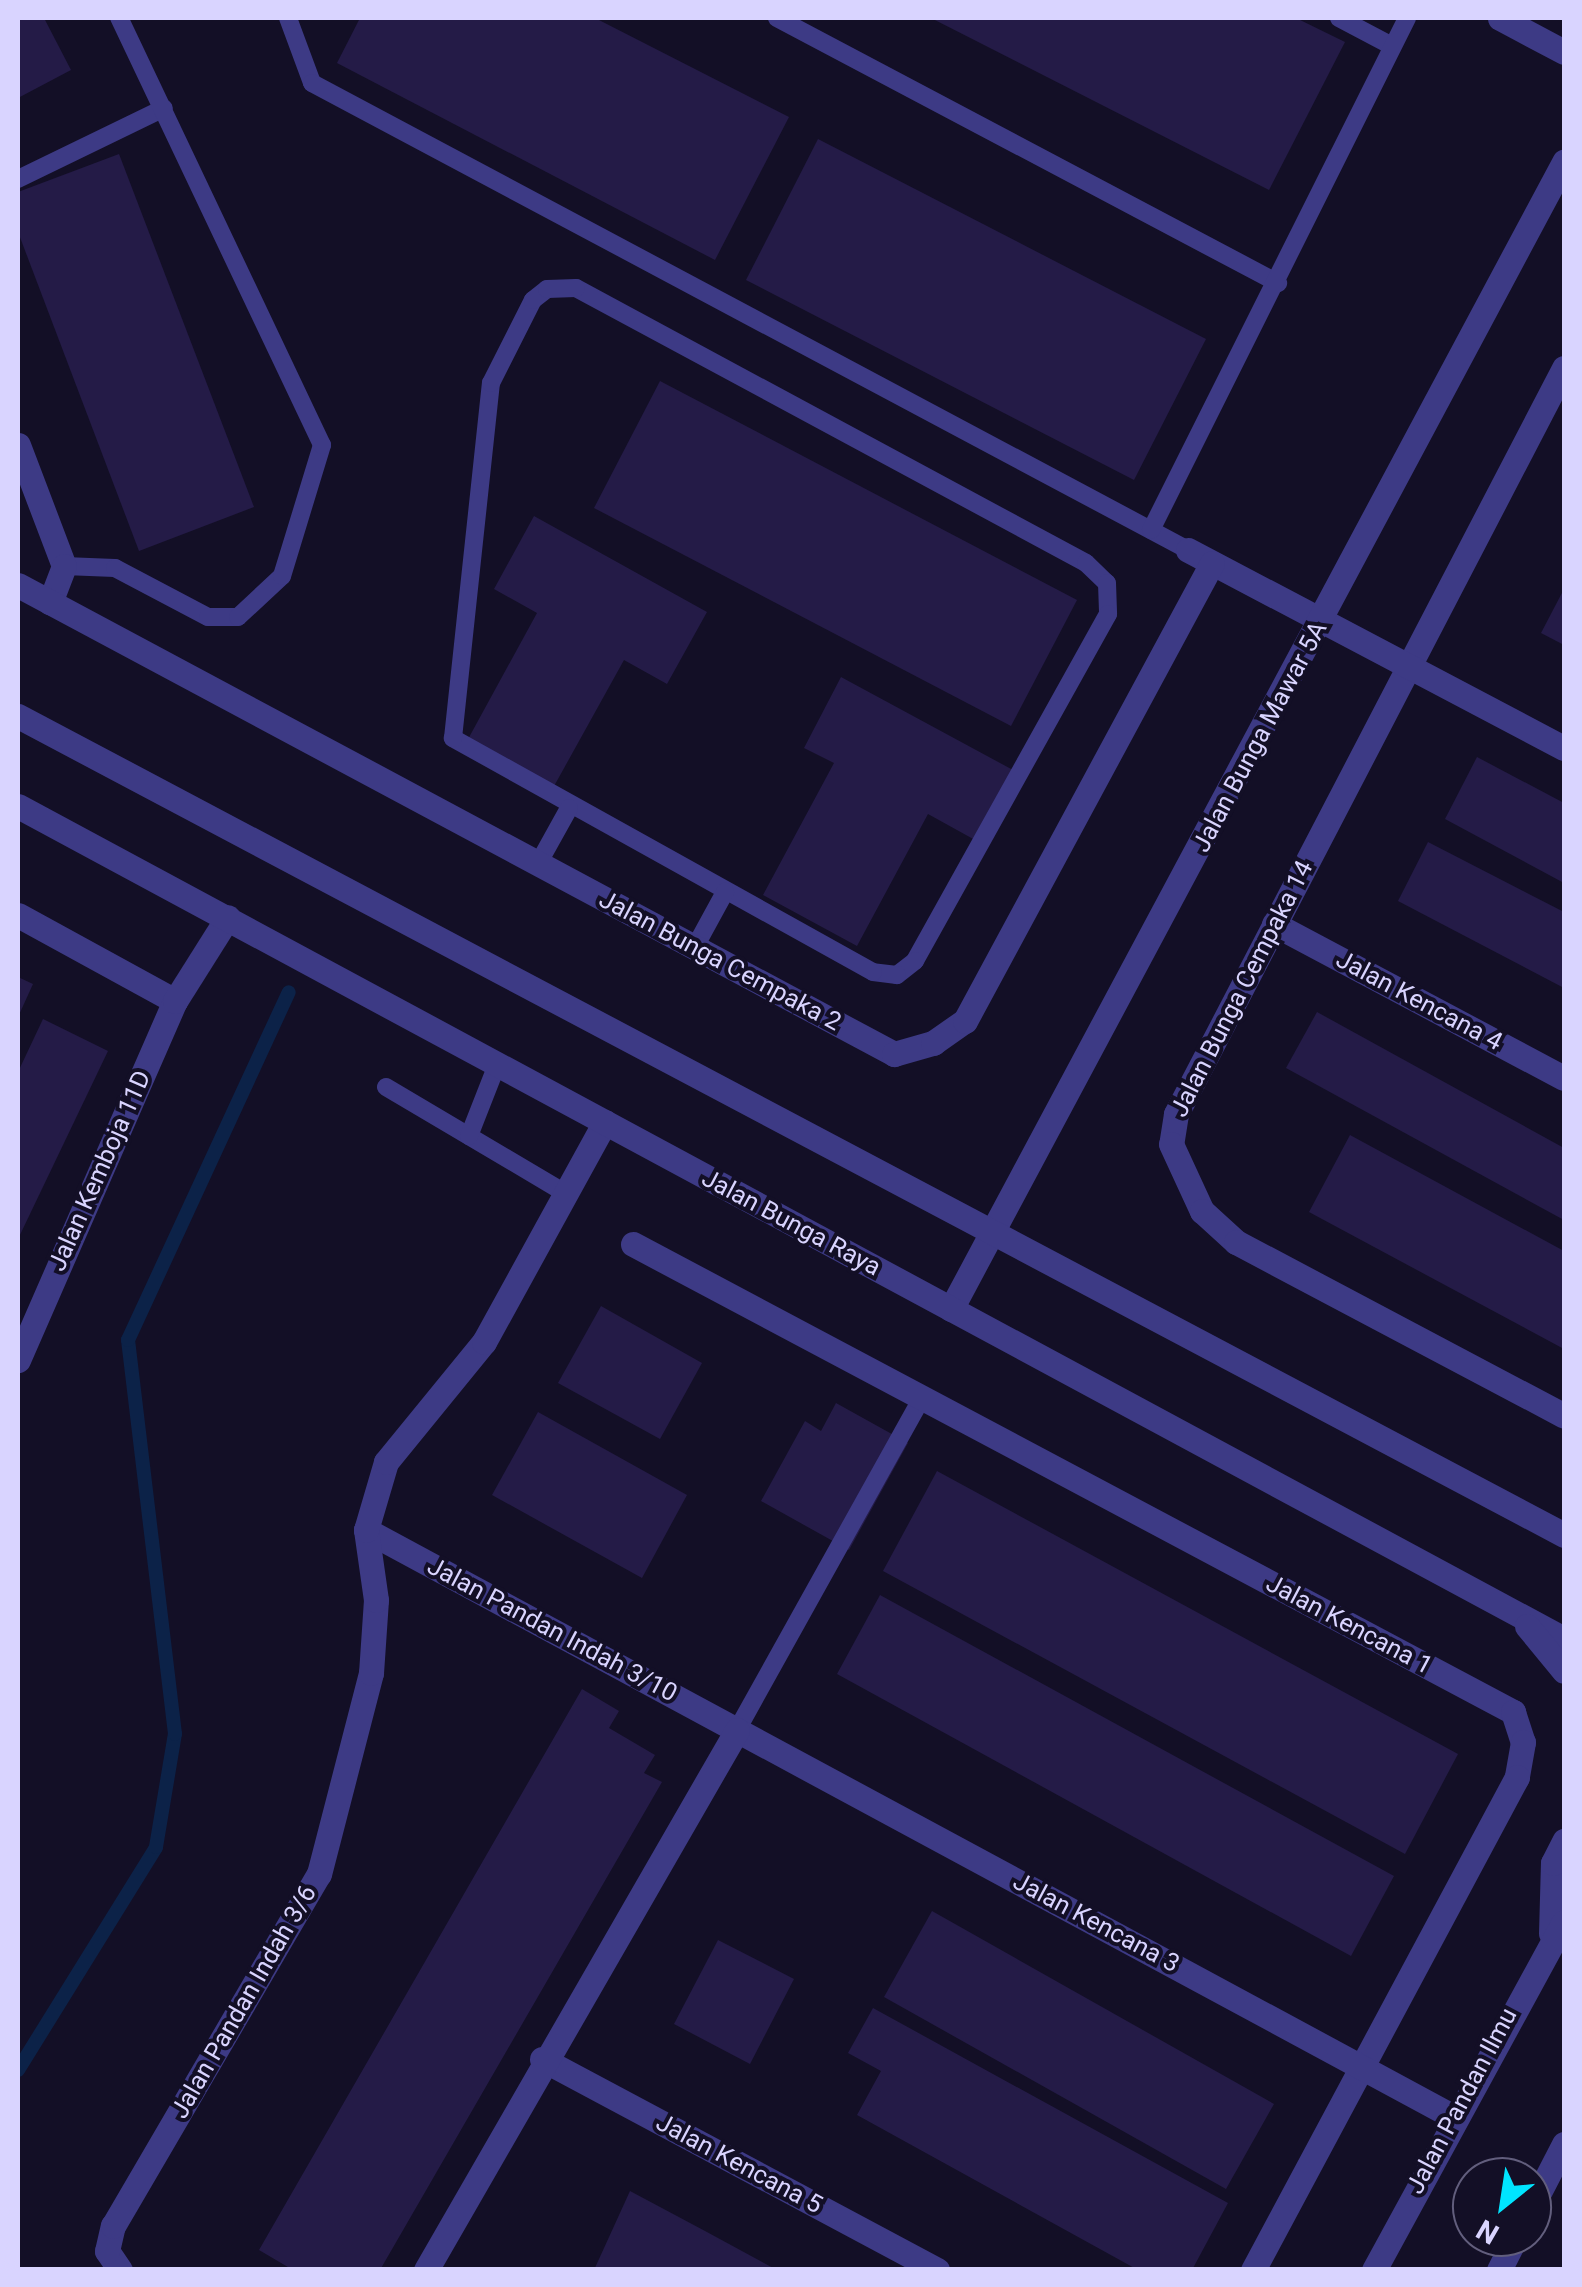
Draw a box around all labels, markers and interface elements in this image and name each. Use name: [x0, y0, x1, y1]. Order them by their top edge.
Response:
street label: Jalan Bunga Mawar 5A: [1186, 617, 1334, 857]
street label: Jalan Bunga Cempaka 14: [1164, 856, 1320, 1122]
street label: Jalan Bunga Cempaka 2: [594, 884, 846, 1038]
street label: Jalan Kencana 4: [1331, 945, 1507, 1057]
street label: Jalan Kemboja 11D: [42, 1066, 158, 1276]
street label: Jalan Bunga Raya: [696, 1163, 886, 1283]
street label: Jalan Pandan Indah 3/10: [422, 1551, 682, 1709]
street label: Jalan Kencana 1: [1261, 1569, 1437, 1681]
street label: Jalan Kencana 3: [1008, 1867, 1184, 1979]
street label: Jalan Pandan Indah 3/6: [165, 1880, 323, 2124]
street label: Jalan Pandan Ilmu: [1400, 2003, 1524, 2199]
street label: Jalan Kencana 5: [651, 2108, 827, 2220]
north arrow: [1452, 2157, 1552, 2257]
text: N: [1471, 2212, 1505, 2251]

